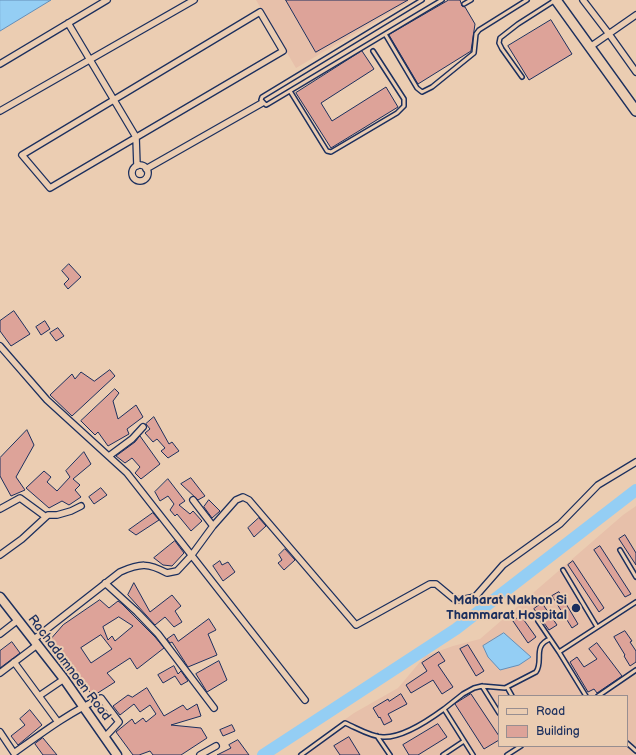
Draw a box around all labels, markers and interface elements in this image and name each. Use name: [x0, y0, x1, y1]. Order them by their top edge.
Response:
place label: Maharat Nakhon Si Thammarat Hospital: [446, 593, 567, 624]
marker: Maharat Nakhon Si Thammarat Hospital: [570, 602, 582, 614]
street label: Rachadamnoen Road: [24, 612, 114, 724]
legend: [498, 695, 628, 747]
text: Road: [536, 704, 565, 719]
text: Building: [536, 724, 580, 739]

